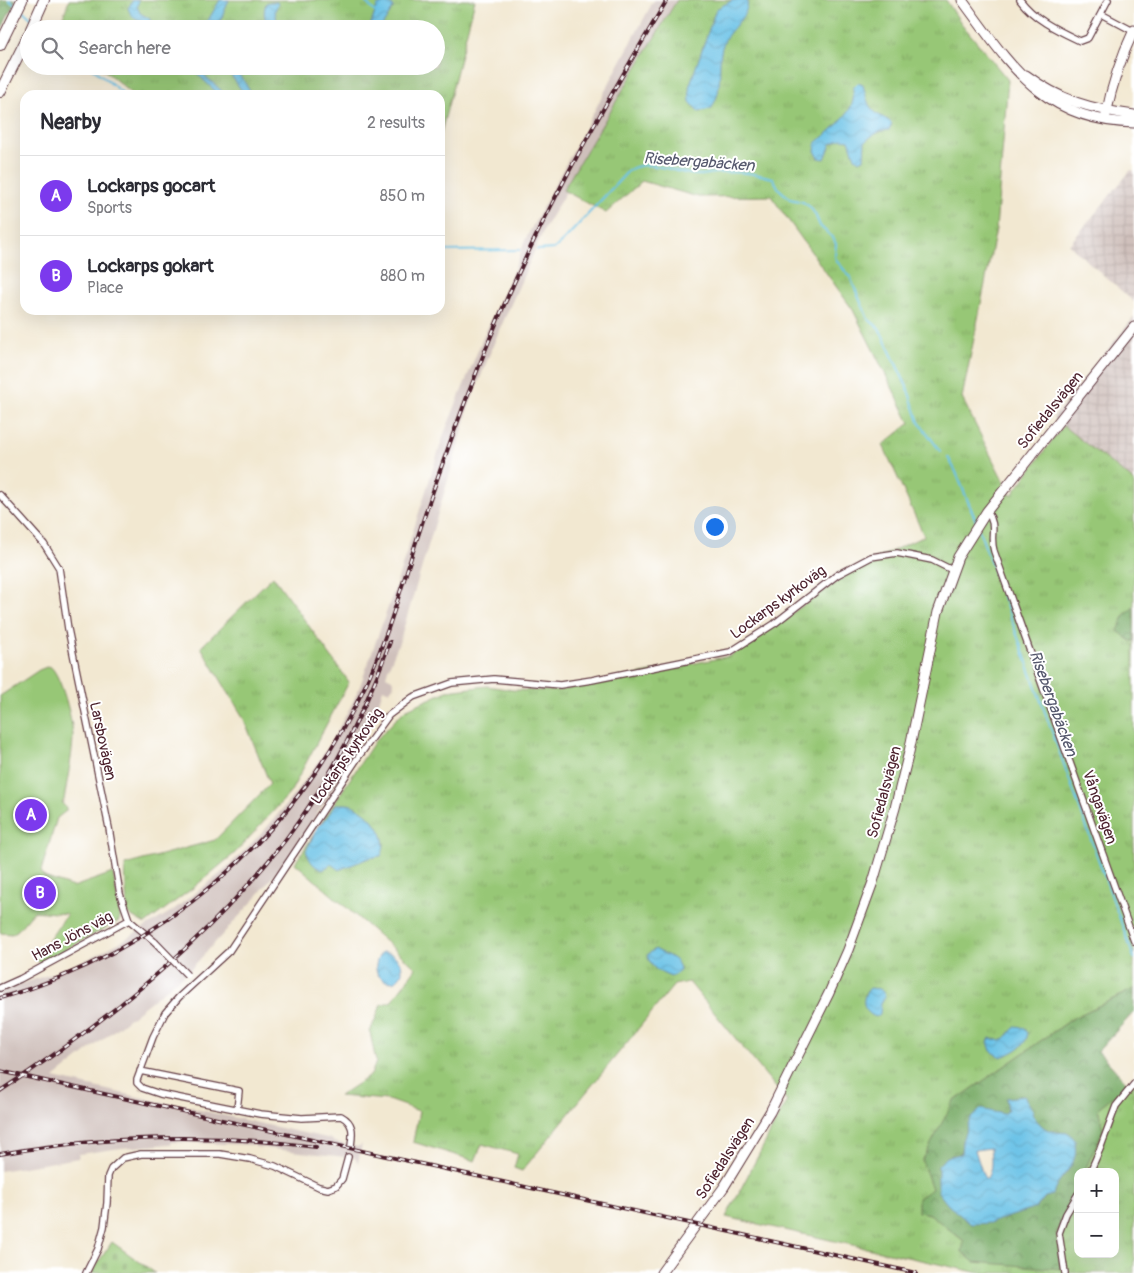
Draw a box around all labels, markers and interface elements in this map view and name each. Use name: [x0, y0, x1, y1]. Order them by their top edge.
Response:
search box: [20, 20, 445, 75]
icon: search: [38, 34, 66, 62]
text: Search here: [78, 36, 171, 60]
text: Nearby: [40, 109, 101, 136]
text: 2 results: [367, 113, 425, 133]
water label: Risebergabäcken: [643, 148, 756, 176]
text: Lockarps gocart: [87, 174, 215, 198]
text: A: [51, 186, 61, 206]
text: 850 m: [380, 186, 425, 206]
text: Sports: [87, 198, 132, 218]
text: Lockarps gokart: [87, 254, 214, 278]
text: B: [51, 266, 61, 286]
text: 880 m: [380, 266, 425, 286]
text: Place: [87, 278, 123, 298]
street label: Sofiedalsvägen: [1013, 368, 1088, 453]
your location: [702, 514, 728, 540]
street label: Lockarps kyrkoväg: [727, 561, 830, 643]
water label: Risebergabäcken: [1025, 648, 1082, 760]
street label: Larsbovägen: [85, 700, 120, 782]
street label: Lockarps kyrkoväg: [307, 704, 388, 808]
street label: Sofiedalsvägen: [863, 744, 906, 840]
street label: Vångavägen: [1078, 768, 1121, 847]
pin: A: [15, 796, 47, 834]
pin: B: [24, 874, 56, 912]
street label: Hans Jöns väg: [28, 907, 116, 966]
street label: Sofiedalsvägen: [692, 1113, 759, 1203]
map controls: [1074, 1168, 1119, 1258]
button: +: [1074, 1168, 1119, 1213]
button: −: [1074, 1213, 1119, 1258]

